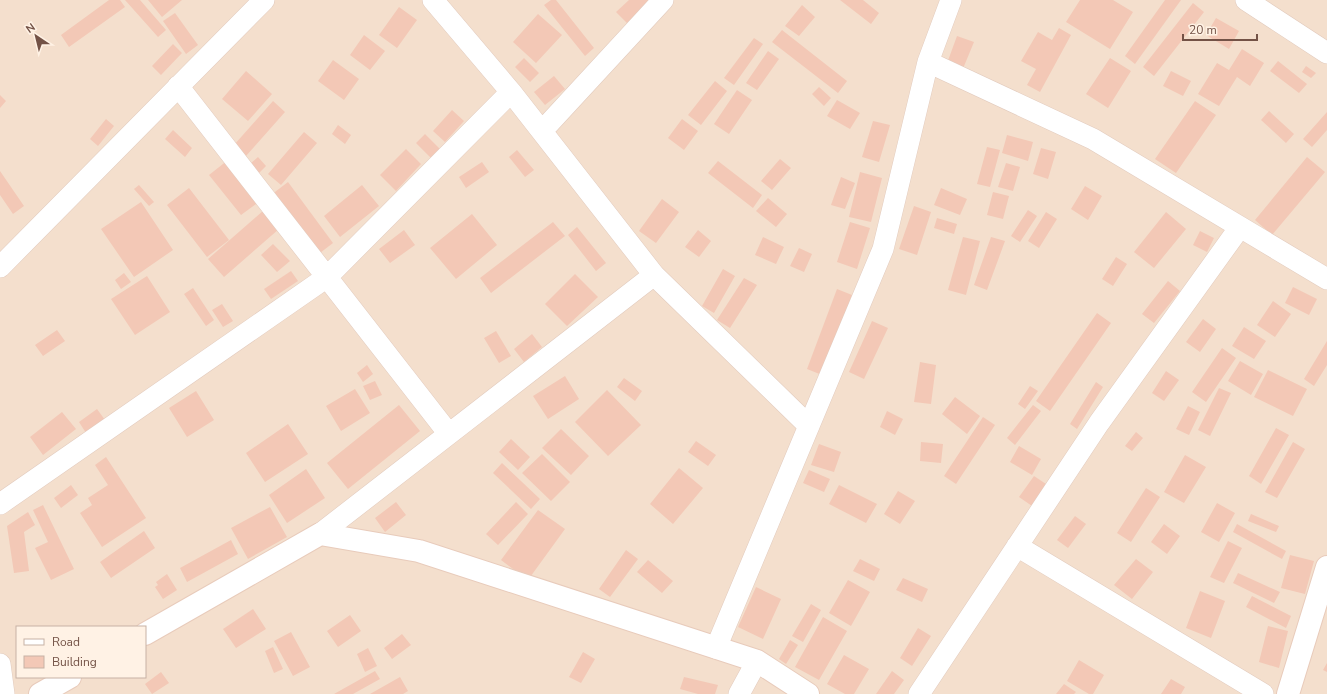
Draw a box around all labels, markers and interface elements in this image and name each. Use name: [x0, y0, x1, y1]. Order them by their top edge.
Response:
north arrow: [16, 16, 56, 56]
scale bar: [1183, 16, 1257, 42]
text: N: [23, 20, 38, 37]
text: 20 m: [1189, 22, 1217, 38]
legend: [16, 626, 146, 678]
text: Road: [52, 634, 80, 650]
text: Building: [52, 654, 97, 670]

